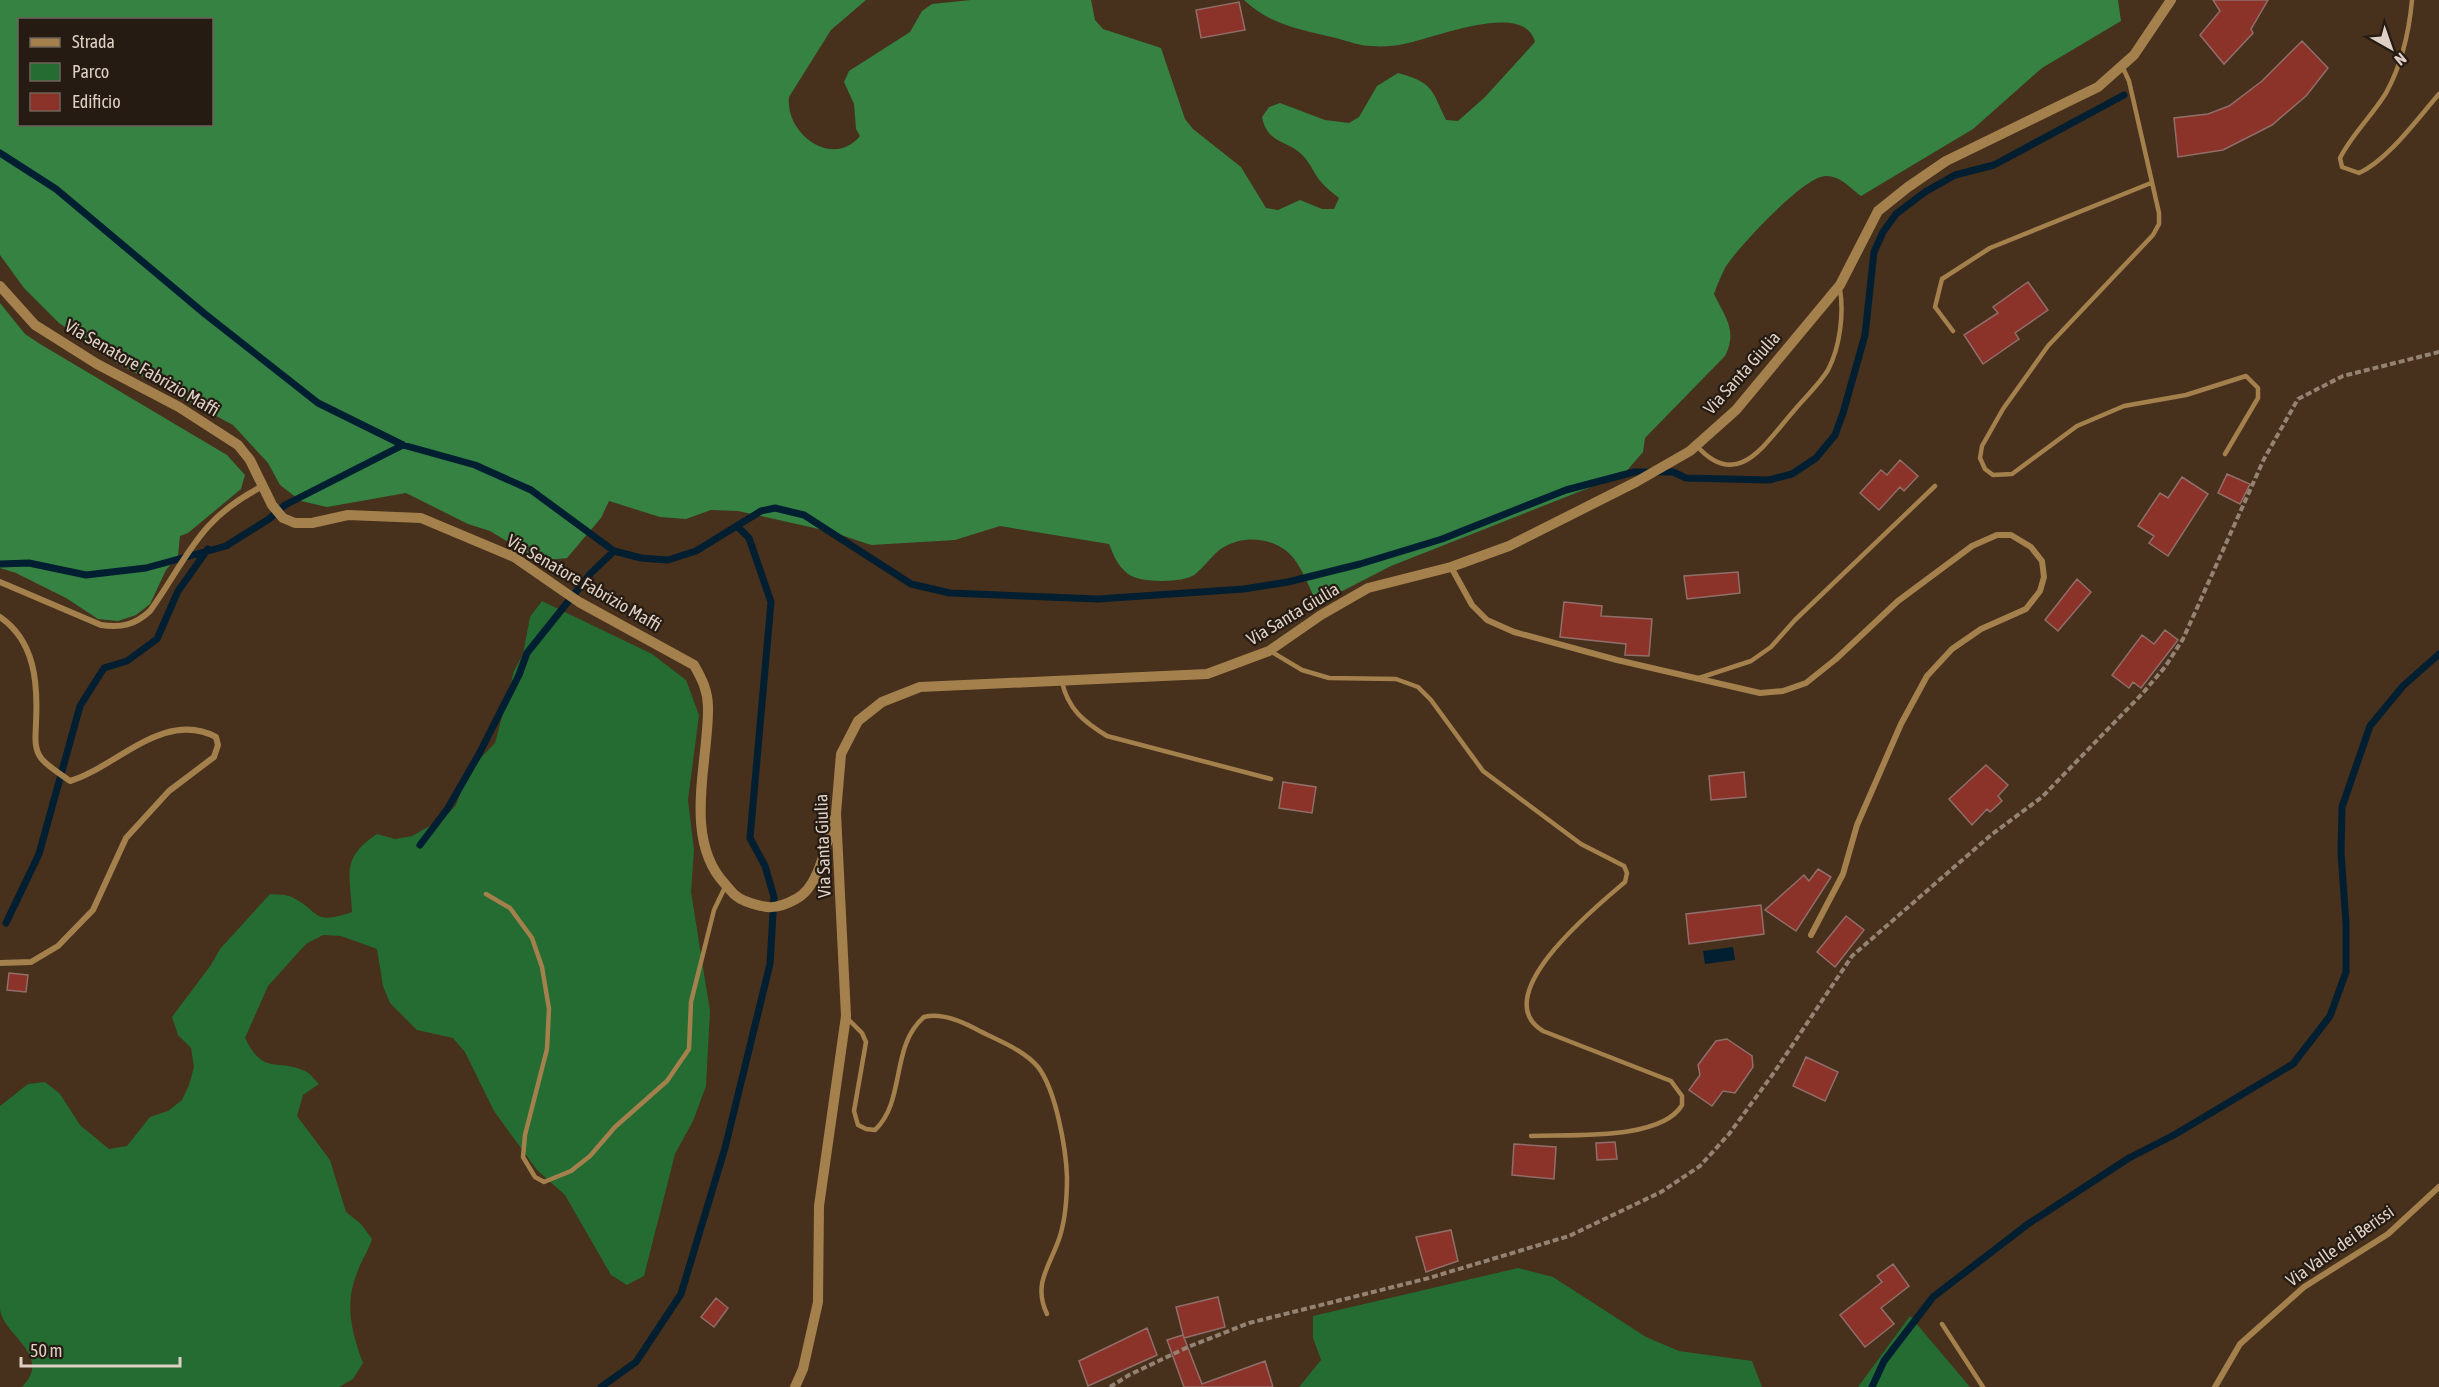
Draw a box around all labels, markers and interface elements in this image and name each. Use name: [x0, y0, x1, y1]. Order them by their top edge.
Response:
legend: [18, 18, 213, 126]
north arrow: [2361, 18, 2421, 78]
text: Strada: [72, 31, 115, 52]
text: N: [2391, 50, 2410, 69]
text: Parco: [72, 61, 109, 82]
text: Edificio: [72, 91, 121, 112]
street label: Via Senatore Fabrizio Maffi: [61, 315, 223, 420]
street label: Via Santa Giulia: [1699, 327, 1784, 418]
street label: Via Senatore Fabrizio Maffi: [503, 530, 665, 635]
street label: Via Santa Giulia: [1243, 578, 1343, 649]
street label: Via Santa Giulia: [810, 794, 835, 898]
street label: Via Valle dei Berissi: [2282, 1201, 2398, 1291]
scale bar: [21, 1330, 180, 1368]
text: 50 m: [30, 1340, 62, 1361]

